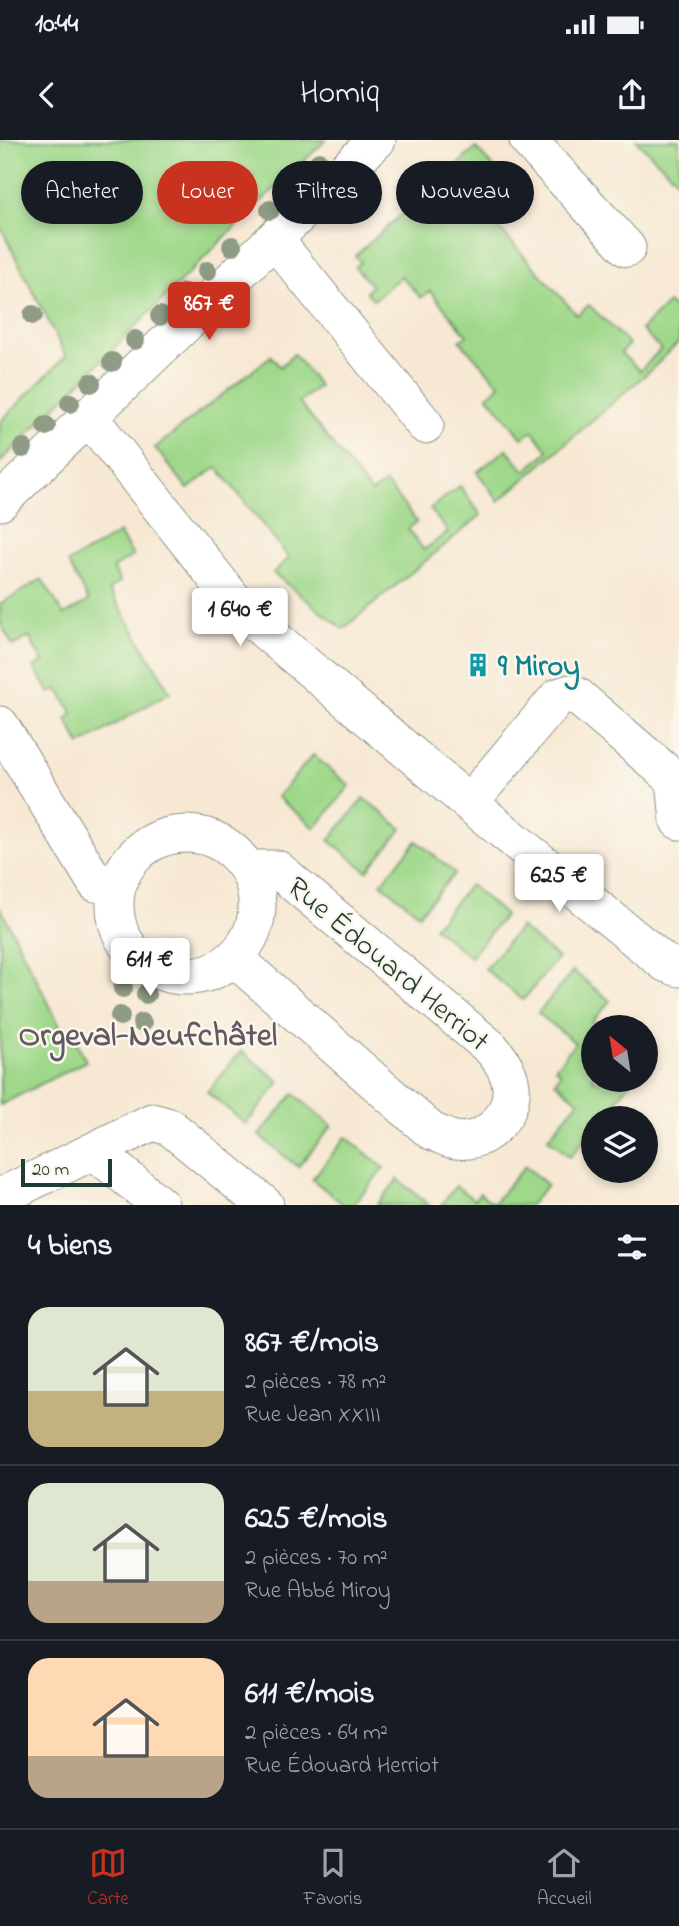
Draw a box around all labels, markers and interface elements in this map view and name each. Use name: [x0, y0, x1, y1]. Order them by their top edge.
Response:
text: 10:44: [35, 6, 78, 44]
text: Homiq: [300, 71, 379, 118]
icon: back: [28, 76, 66, 114]
icon: share: [613, 76, 651, 114]
chip: Acheter: [21, 161, 143, 224]
chip: Louer: [157, 161, 258, 224]
chip: Filtres: [272, 161, 382, 224]
chip: Nouveau: [396, 161, 534, 224]
pin: 867 €: [160, 282, 258, 342]
text: 867 €: [184, 288, 234, 321]
pin: 1 640 €: [175, 588, 305, 648]
text: 1 640 €: [208, 594, 272, 627]
place label: 9 Miroy: [497, 646, 580, 690]
building icon: 9 Miroy: [464, 651, 492, 679]
pin: 625 €: [510, 854, 608, 914]
text: 625 €: [531, 860, 587, 893]
street label: Rue Édouard Herriot: [276, 867, 498, 1063]
pin: 611 €: [101, 938, 199, 998]
text: 611 €: [127, 944, 173, 977]
district label: Orgeval-Neufchâtel: [19, 1013, 277, 1062]
north arrow: [581, 1015, 658, 1092]
map controls: [581, 1015, 658, 1183]
button: layers: [581, 1106, 658, 1183]
scale bar: [21, 1156, 112, 1188]
text: 20 m: [32, 1157, 69, 1184]
text: 4 biens: [28, 1225, 113, 1269]
icon: filters: [613, 1228, 651, 1266]
text: 867 €/mois: [245, 1322, 379, 1366]
icon: home: [84, 1335, 168, 1419]
text: 2 pièces · 78 m²: [245, 1366, 386, 1399]
text: Rue Jean XXIII: [245, 1399, 381, 1432]
text: 625 €/mois: [245, 1498, 388, 1542]
icon: home: [84, 1511, 168, 1595]
text: 2 pièces · 70 m²: [245, 1542, 388, 1575]
text: Rue Abbé Miroy: [245, 1575, 391, 1608]
text: 611 €/mois: [245, 1673, 375, 1717]
icon: home: [84, 1686, 168, 1770]
text: 2 pièces · 64 m²: [245, 1717, 388, 1750]
text: Rue Édouard Herriot: [245, 1750, 439, 1783]
tab: Carte: [87, 1844, 129, 1913]
tab: Favoris: [304, 1844, 362, 1913]
tab: Accueil: [537, 1844, 592, 1913]

